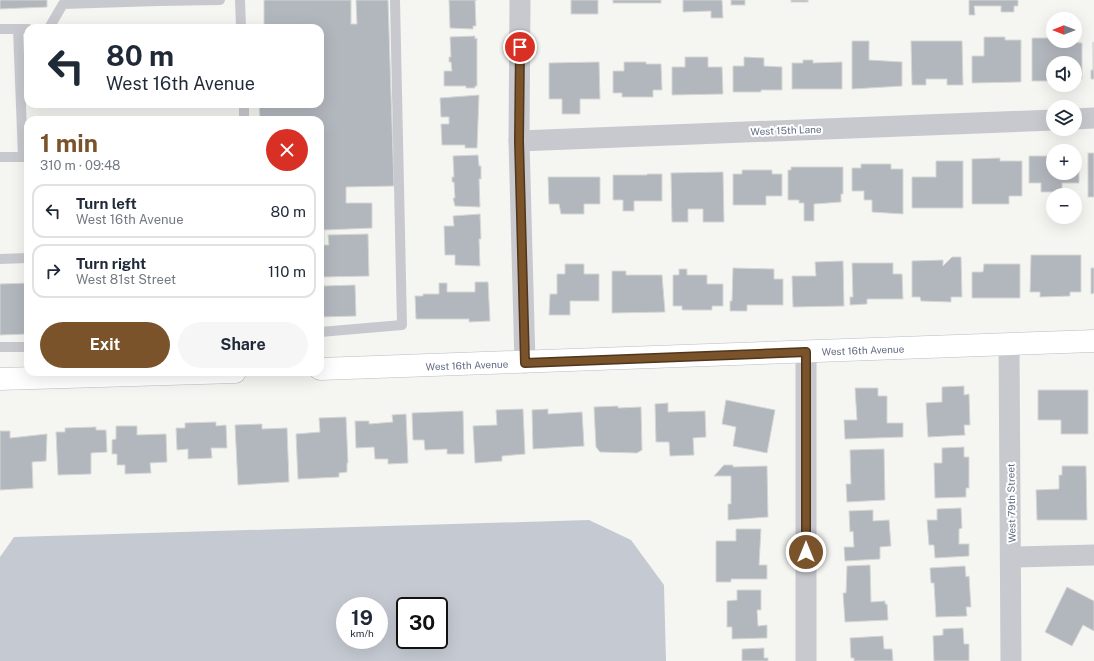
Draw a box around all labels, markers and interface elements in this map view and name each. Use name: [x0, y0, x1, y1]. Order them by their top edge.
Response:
north arrow: [1046, 12, 1082, 48]
map controls: [1046, 12, 1082, 224]
pin: [503, 30, 537, 64]
icon: arrive: [509, 36, 531, 58]
text: 80 m: [106, 39, 174, 72]
icon: left: [40, 40, 92, 92]
button: sound: [1046, 56, 1082, 92]
text: West 16th Avenue: [106, 73, 255, 94]
button: layers: [1046, 100, 1082, 136]
street label: West 15th Lane: [750, 123, 822, 137]
text: 1 min: [40, 129, 98, 157]
button: close: [266, 129, 308, 171]
button: +: [1046, 144, 1082, 180]
text: 310 m · 09:48: [40, 158, 120, 173]
button: −: [1046, 188, 1082, 224]
text: Turn left: [76, 195, 137, 212]
icon: left: [42, 200, 64, 222]
text: 80 m: [271, 203, 306, 220]
text: West 16th Avenue: [76, 212, 184, 227]
text: Turn right: [76, 255, 146, 272]
icon: right: [42, 260, 64, 282]
text: 110 m: [268, 263, 306, 280]
text: West 81st Street: [76, 272, 176, 287]
button: Exit: [40, 322, 170, 368]
button: Share: [178, 322, 308, 368]
street label: West 16th Avenue: [821, 343, 905, 357]
street label: West 16th Avenue: [425, 358, 509, 372]
street label: West 79th Street: [1004, 463, 1018, 543]
position arrow: [785, 531, 827, 573]
speed limit sign: 30: [396, 597, 448, 649]
text: 19: [351, 606, 373, 630]
text: km/h: [350, 627, 374, 639]

